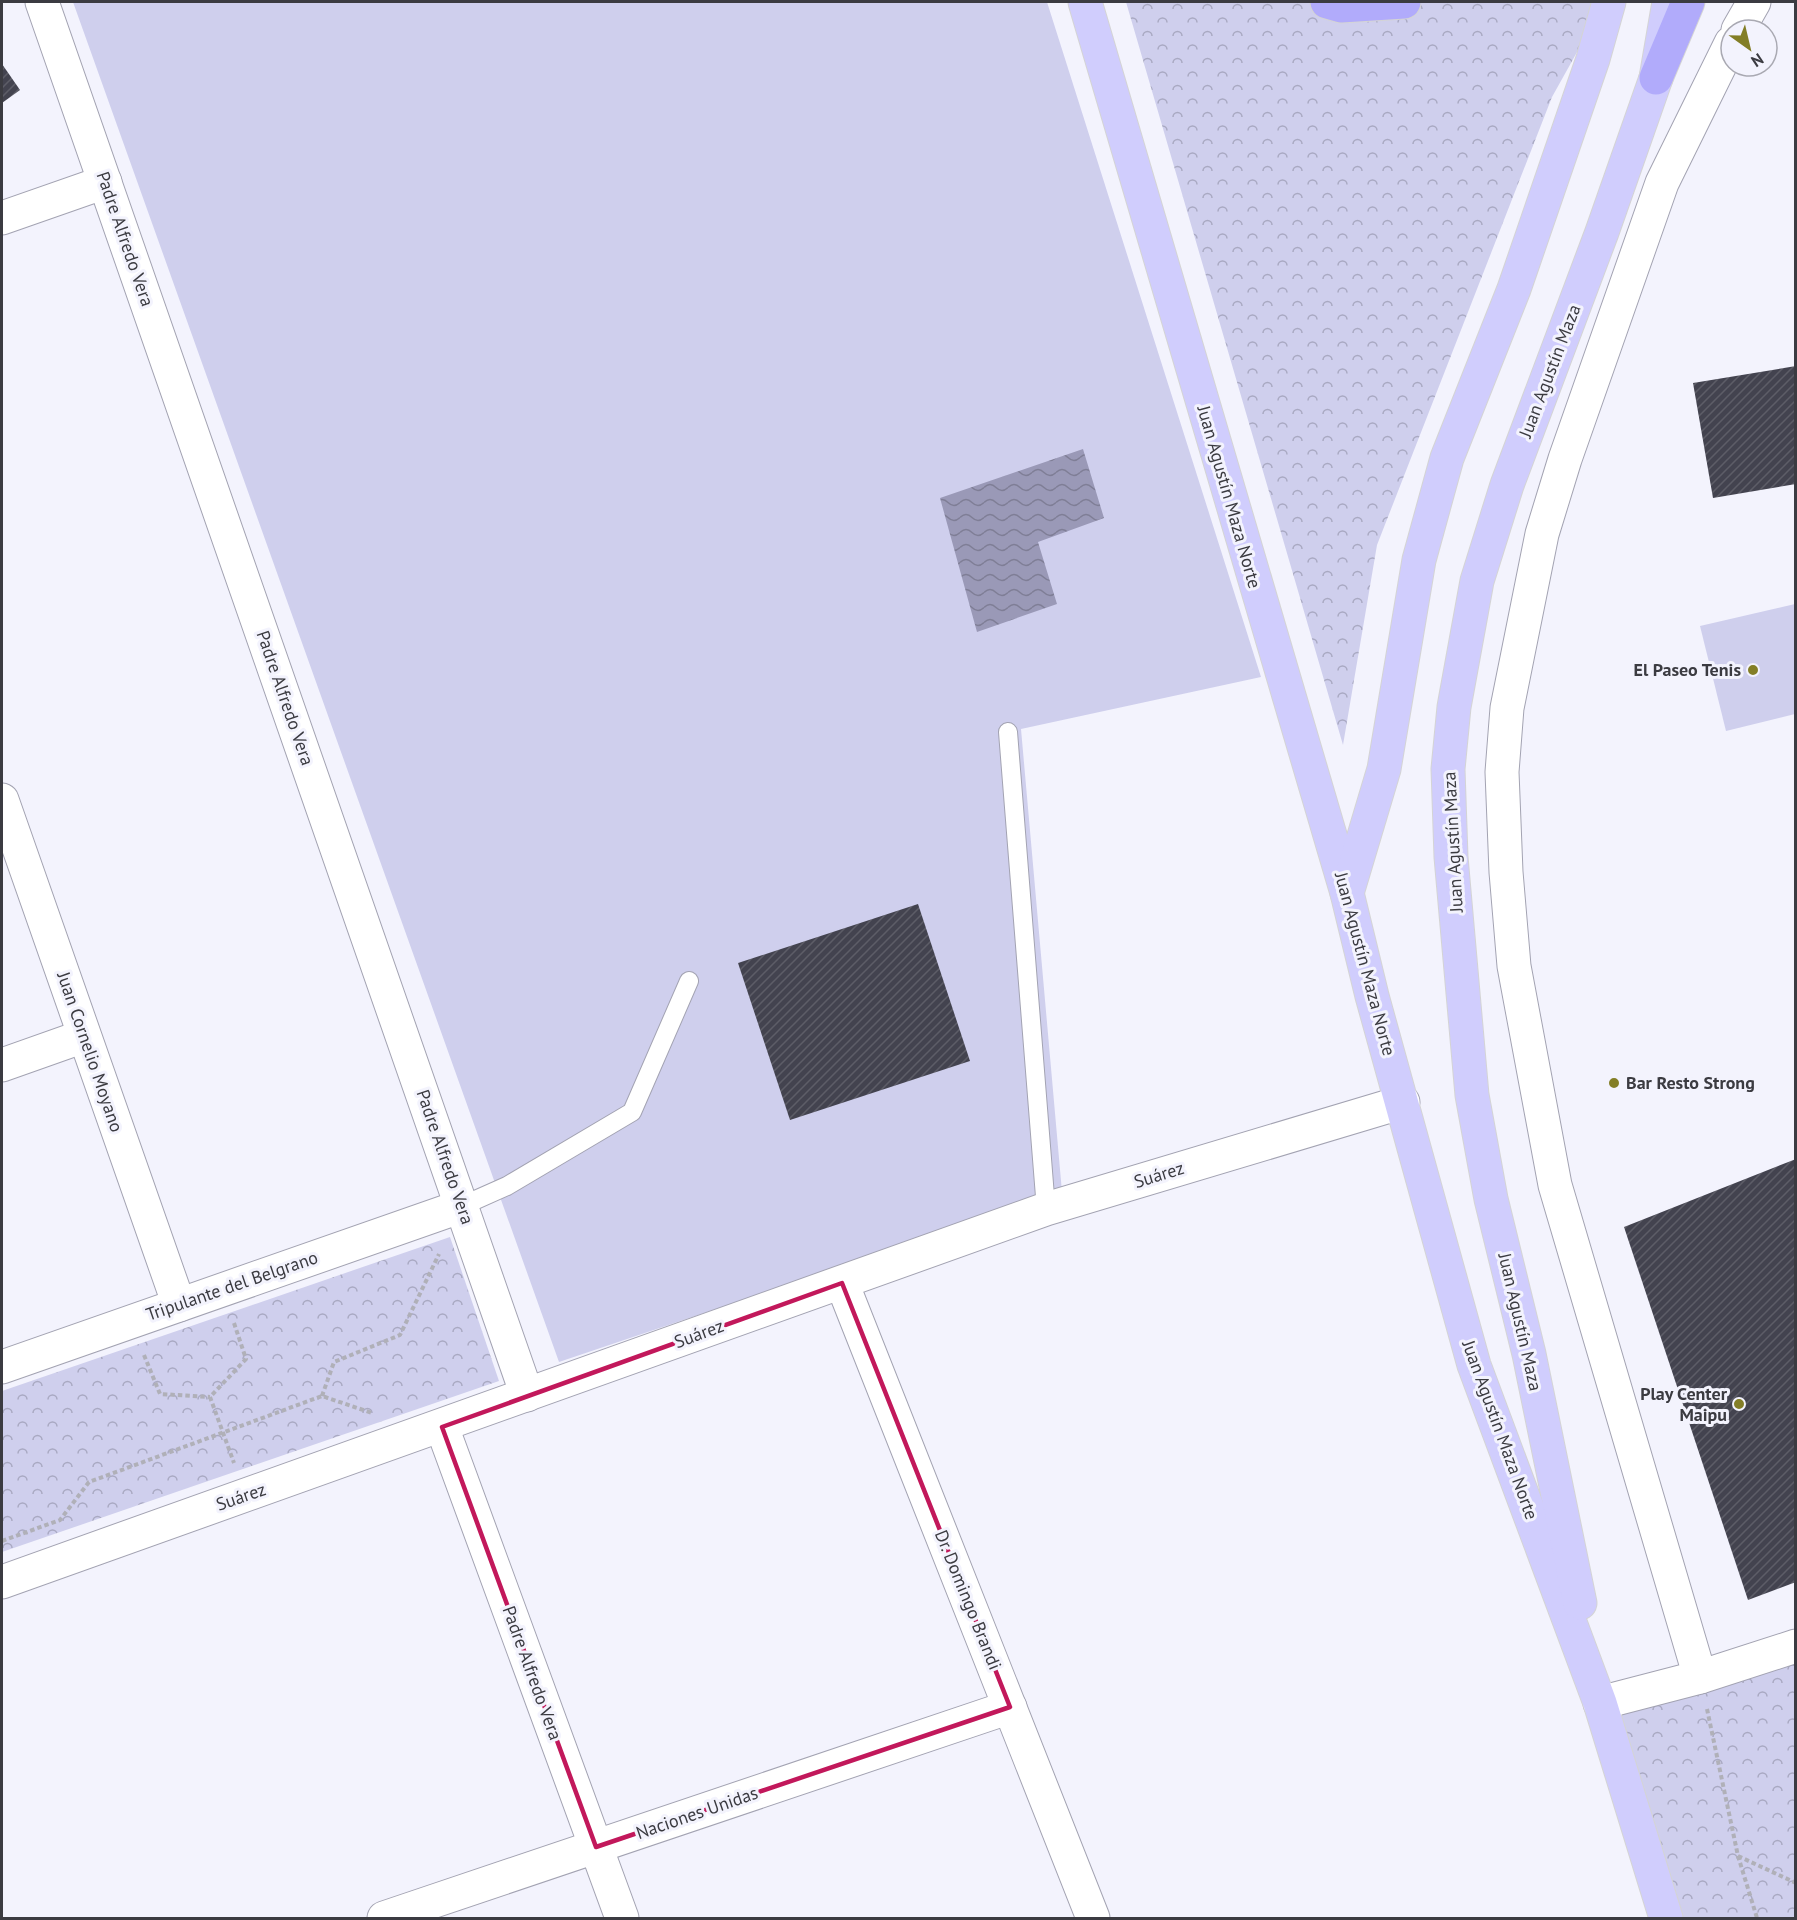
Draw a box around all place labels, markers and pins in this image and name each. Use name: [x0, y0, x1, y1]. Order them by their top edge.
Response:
place label: El Paseo Tenis: [1634, 658, 1741, 681]
marker: El Paseo Tenis: [1746, 663, 1760, 677]
place label: Bar Resto Strong: [1626, 1071, 1755, 1094]
marker: Bar Resto Strong: [1607, 1076, 1621, 1090]
place label: Play Center Maipu: [1640, 1382, 1728, 1426]
marker: Play Center Maipu: [1732, 1397, 1746, 1411]

